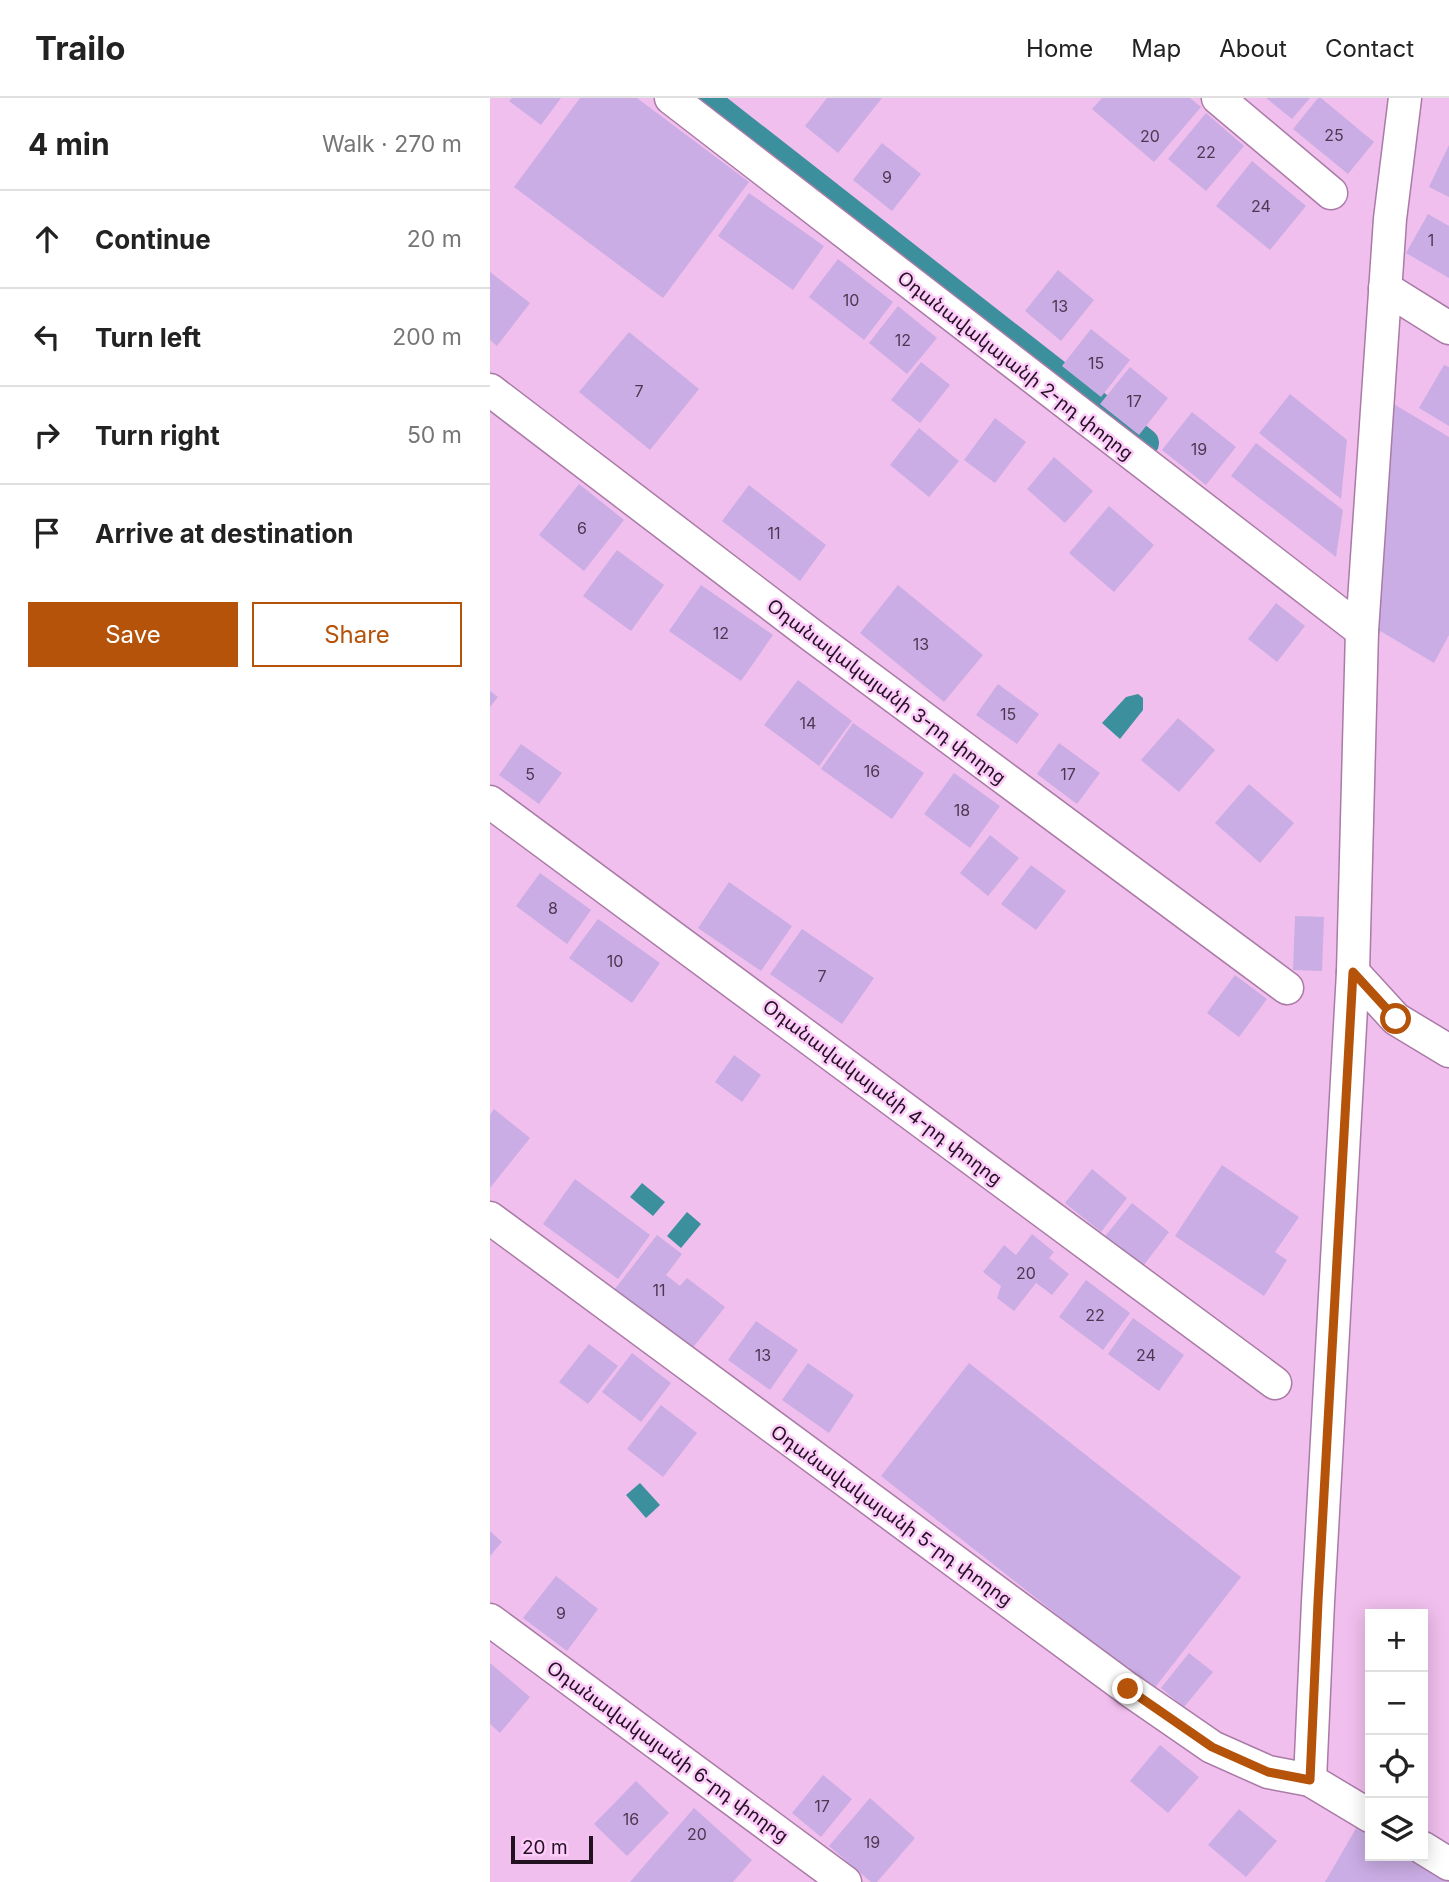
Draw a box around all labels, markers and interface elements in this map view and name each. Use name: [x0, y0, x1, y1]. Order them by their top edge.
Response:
text: Trailo: [35, 28, 125, 68]
text: Home: [1026, 34, 1093, 63]
text: Map: [1131, 34, 1181, 63]
text: About: [1219, 34, 1287, 63]
text: Contact: [1325, 34, 1414, 63]
house number: 25: [1324, 125, 1344, 145]
text: 4 min: [28, 126, 110, 162]
house number: 20: [1140, 126, 1160, 146]
text: Walk · 270 m: [322, 130, 462, 158]
house number: 22: [1196, 142, 1216, 162]
house number: 9: [882, 167, 892, 187]
house number: 24: [1251, 196, 1271, 216]
icon: ahead: [28, 220, 66, 258]
text: Continue: [95, 224, 211, 255]
text: 20 m: [407, 225, 462, 253]
house number: 1: [1428, 230, 1434, 250]
street label: Օդանավակայանի 2-րդ փողոց: [893, 266, 1138, 465]
house number: 10: [843, 290, 859, 310]
house number: 13: [1052, 296, 1068, 316]
icon: left: [28, 318, 66, 356]
text: Turn left: [95, 322, 201, 353]
text: 200 m: [392, 323, 462, 351]
house number: 12: [895, 330, 911, 350]
house number: 15: [1088, 353, 1104, 373]
house number: 7: [634, 381, 644, 401]
house number: 17: [1126, 391, 1142, 411]
icon: right: [28, 416, 66, 454]
text: Turn right: [95, 420, 220, 451]
text: 50 m: [407, 421, 462, 449]
house number: 19: [1191, 439, 1207, 459]
icon: arrive: [28, 514, 66, 552]
text: Arrive at destination: [95, 518, 354, 549]
house number: 6: [577, 518, 587, 538]
house number: 11: [767, 523, 781, 543]
street label: Օդանավակայանի 3-րդ փողոց: [763, 594, 1011, 789]
button: Save: [28, 602, 238, 667]
button: Share: [252, 602, 462, 667]
house number: 12: [713, 623, 729, 643]
house number: 13: [913, 634, 929, 654]
house number: 15: [1000, 704, 1016, 724]
house number: 14: [800, 713, 816, 733]
house number: 16: [864, 761, 880, 781]
house number: 5: [525, 764, 535, 784]
house number: 17: [1060, 764, 1076, 784]
house number: 18: [954, 800, 970, 820]
house number: 8: [548, 898, 558, 918]
house number: 10: [607, 951, 623, 971]
house number: 7: [817, 966, 827, 986]
street label: Օդանավակայանի 4-րդ փողոց: [758, 995, 1007, 1190]
route start: [1380, 1003, 1411, 1034]
house number: 20: [1016, 1263, 1036, 1283]
house number: 11: [652, 1280, 666, 1300]
house number: 22: [1085, 1305, 1105, 1325]
house number: 13: [755, 1345, 771, 1365]
house number: 24: [1136, 1345, 1156, 1365]
street label: Օդանավակայանի 5-րդ փողոց: [766, 1420, 1017, 1611]
house number: 9: [556, 1603, 566, 1623]
map controls: [1365, 1609, 1428, 1861]
button: +: [1365, 1609, 1428, 1672]
street label: Օդանավակայանի 6-րդ փողոց: [542, 1656, 793, 1847]
button: −: [1365, 1672, 1428, 1735]
route end: [1112, 1673, 1143, 1704]
button: locate: [1365, 1735, 1428, 1798]
house number: 17: [814, 1796, 830, 1816]
button: layers: [1365, 1798, 1428, 1861]
house number: 16: [623, 1809, 639, 1829]
house number: 20: [687, 1824, 707, 1844]
house number: 19: [864, 1832, 880, 1852]
scale bar: [511, 1833, 593, 1865]
text: 20 m: [522, 1836, 568, 1859]

